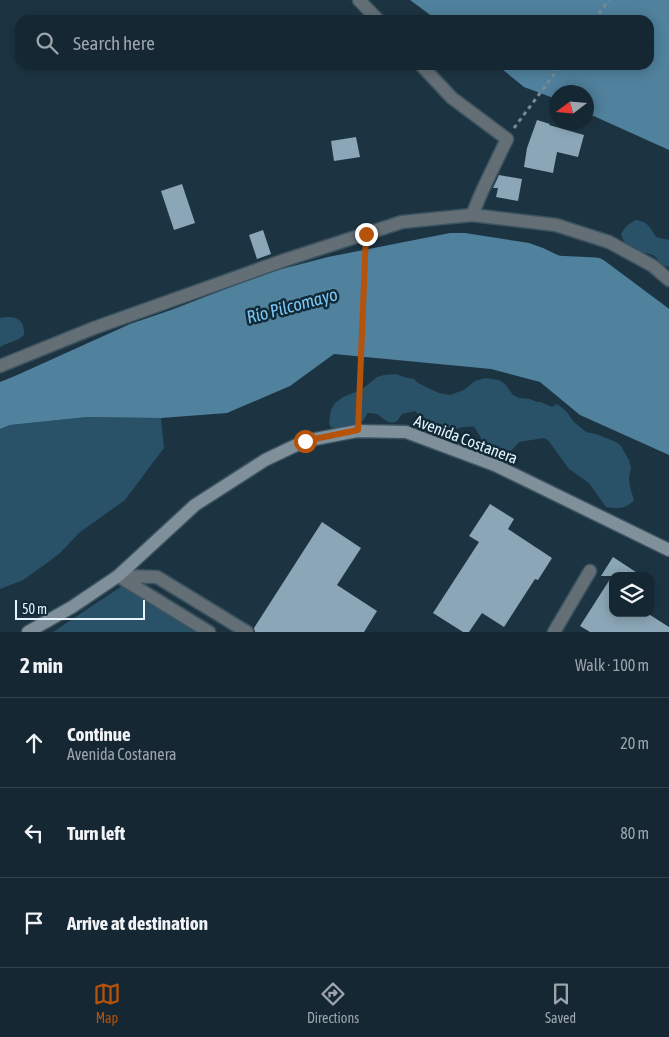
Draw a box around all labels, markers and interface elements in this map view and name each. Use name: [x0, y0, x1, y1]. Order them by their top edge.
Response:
search box: [15, 15, 654, 70]
icon: search: [33, 29, 61, 57]
text: Search here: [73, 32, 155, 54]
north arrow: [549, 85, 594, 130]
route end: [355, 223, 378, 246]
water label: Río Pilcomayo: [244, 283, 340, 328]
street label: Avenida Costanera: [412, 411, 520, 467]
route start: [294, 430, 317, 453]
map controls: [609, 572, 654, 617]
button: layers: [609, 572, 654, 617]
scale bar: [15, 597, 145, 620]
text: 50 m: [22, 601, 47, 617]
text: 2 min: [20, 653, 63, 677]
text: Walk · 100 m: [575, 656, 649, 674]
text: Continue: [67, 723, 131, 745]
icon: ahead: [20, 729, 48, 757]
text: 20 m: [620, 734, 649, 752]
text: Avenida Costanera: [67, 745, 176, 763]
icon: left: [20, 819, 48, 847]
text: Turn left: [67, 822, 125, 844]
text: 80 m: [620, 824, 649, 842]
icon: arrive: [20, 909, 48, 937]
text: Arrive at destination: [67, 912, 208, 934]
tab: Map: [93, 980, 121, 1026]
tab: Directions: [307, 980, 359, 1026]
tab: Saved: [545, 980, 576, 1026]

